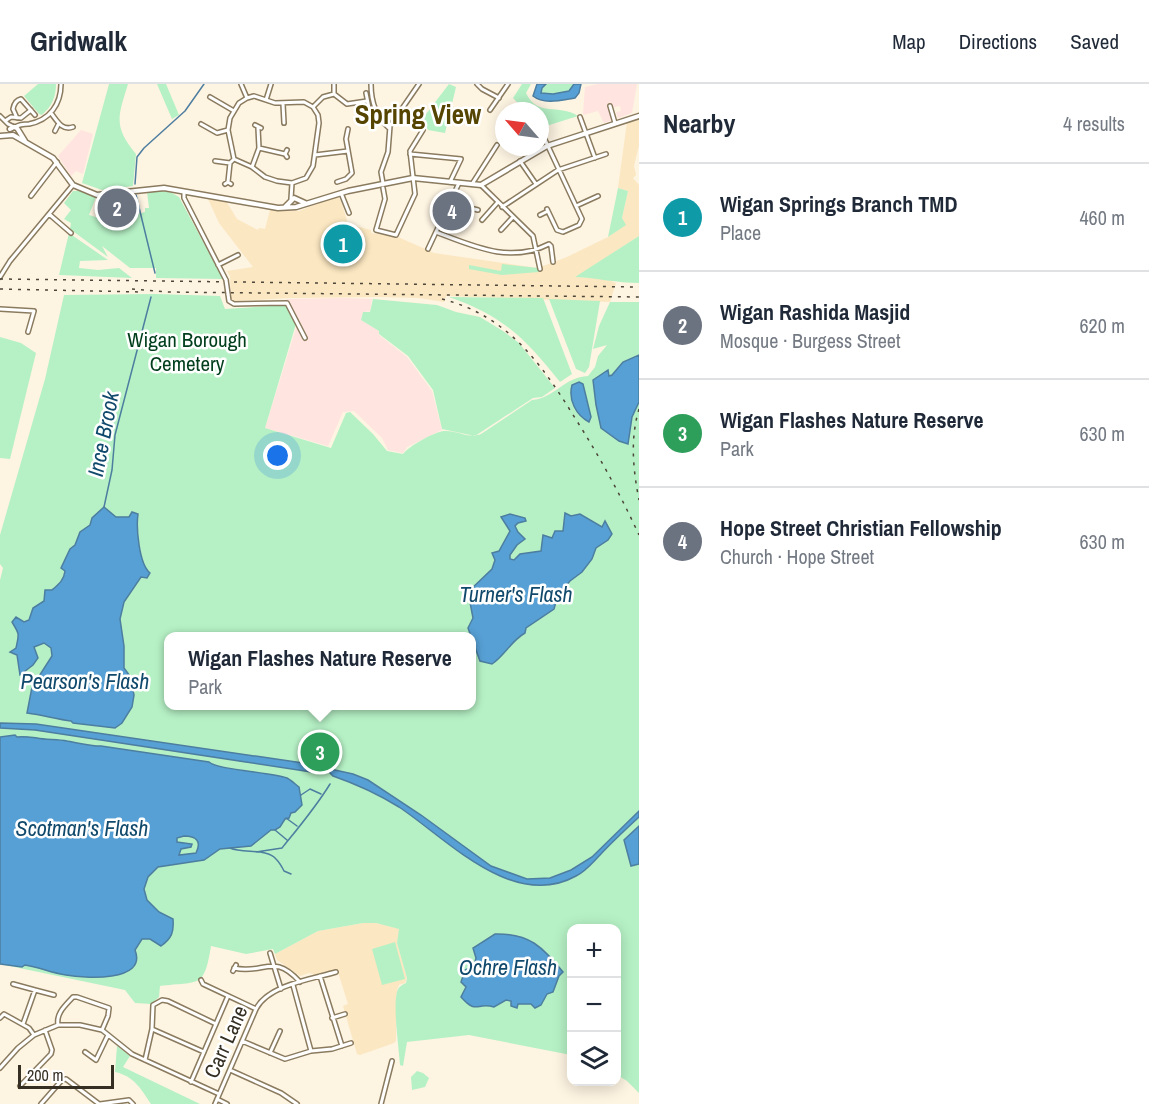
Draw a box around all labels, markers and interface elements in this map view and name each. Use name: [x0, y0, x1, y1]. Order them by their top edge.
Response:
text: Gridwalk: [30, 22, 127, 60]
text: Map: [892, 27, 926, 56]
text: Directions: [959, 27, 1037, 56]
text: Saved: [1070, 27, 1119, 56]
district label: Spring View: [355, 96, 482, 132]
north arrow: [495, 102, 549, 156]
text: Nearby: [663, 106, 735, 141]
text: 4 results: [1063, 110, 1125, 137]
pin: 2: [98, 186, 136, 230]
pin: 4: [432, 188, 472, 234]
text: Wigan Springs Branch TMD: [720, 189, 957, 219]
text: 1: [678, 204, 687, 231]
text: 460 m: [1079, 204, 1125, 231]
text: Place: [720, 219, 761, 246]
pin: 1: [324, 222, 362, 266]
text: Wigan Rashida Masjid: [720, 297, 910, 327]
text: 2: [678, 312, 687, 339]
text: 620 m: [1079, 312, 1125, 339]
park label: Wigan Borough Cemetery: [127, 325, 247, 378]
text: Mosque · Burgess Street: [720, 327, 901, 354]
water label: Ince Brook: [80, 388, 126, 479]
text: Wigan Flashes Nature Reserve: [720, 405, 984, 435]
text: 3: [678, 420, 687, 447]
text: 630 m: [1079, 420, 1125, 447]
text: Park: [720, 435, 754, 462]
your location: [263, 441, 292, 470]
text: Hope Street Christian Fellowship: [720, 513, 1002, 543]
text: 4: [678, 528, 687, 555]
text: 630 m: [1079, 528, 1125, 555]
text: Church · Hope Street: [720, 543, 874, 570]
water label: Turner's Flash: [459, 579, 573, 609]
popup: [164, 632, 476, 710]
text: Wigan Flashes Nature Reserve: [188, 643, 452, 673]
water label: Pearson's Flash: [21, 666, 149, 696]
text: Park: [188, 673, 222, 700]
pin: 3: [300, 730, 340, 774]
water label: Scotman's Flash: [16, 813, 148, 843]
map controls: [567, 924, 621, 1086]
button: +: [567, 924, 621, 978]
water label: Ochre Flash: [459, 952, 557, 982]
button: −: [567, 978, 621, 1032]
street label: Carr Lane: [197, 1001, 254, 1083]
button: layers: [567, 1032, 621, 1086]
scale bar: [18, 1062, 114, 1090]
text: 200 m: [27, 1064, 63, 1086]

